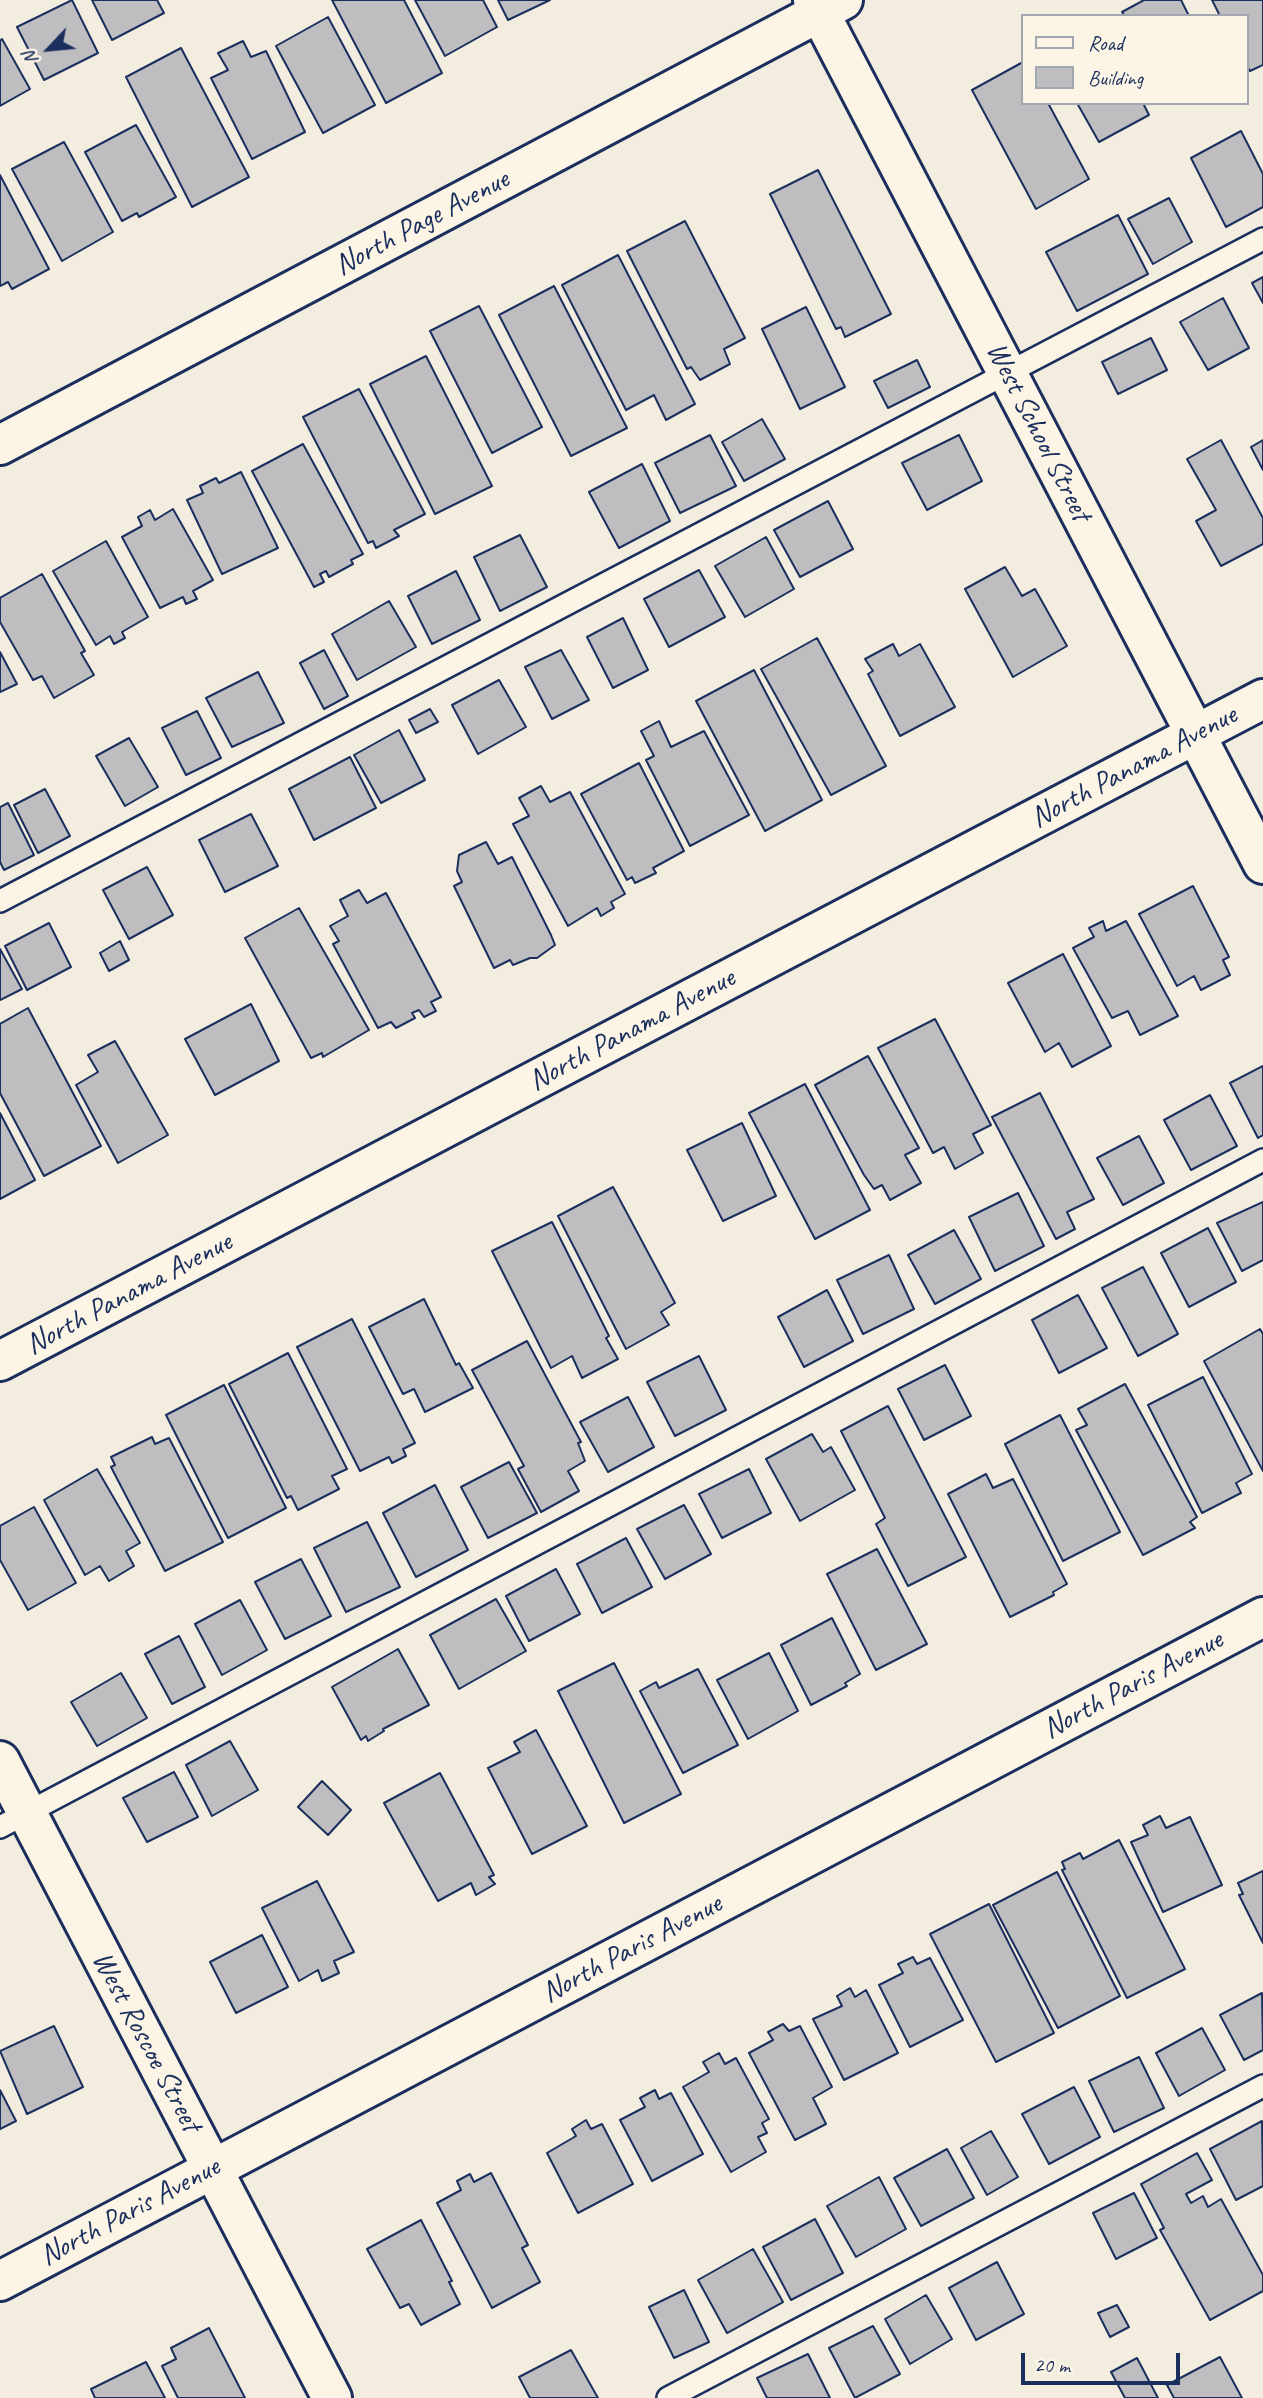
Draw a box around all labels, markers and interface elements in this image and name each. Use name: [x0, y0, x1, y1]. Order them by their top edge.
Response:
north arrow: [14, 14, 84, 84]
legend: [1021, 14, 1249, 105]
text: Road: [1088, 30, 1123, 56]
text: N: [17, 48, 43, 69]
text: Building: [1088, 65, 1143, 91]
street label: North Page Avenue: [329, 162, 515, 284]
street label: West School Street: [977, 336, 1099, 528]
street label: North Panama Avenue: [1025, 697, 1243, 837]
street label: North Panama Avenue: [523, 960, 741, 1100]
street label: North Panama Avenue: [20, 1224, 238, 1364]
street label: North Paris Avenue: [1037, 1622, 1229, 1748]
street label: North Paris Avenue: [536, 1886, 728, 2012]
street label: West Roscoe Street: [83, 1946, 209, 2138]
street label: North Paris Avenue: [34, 2149, 226, 2275]
scale bar: [1025, 2338, 1184, 2382]
text: 20 m: [1034, 2352, 1070, 2378]

